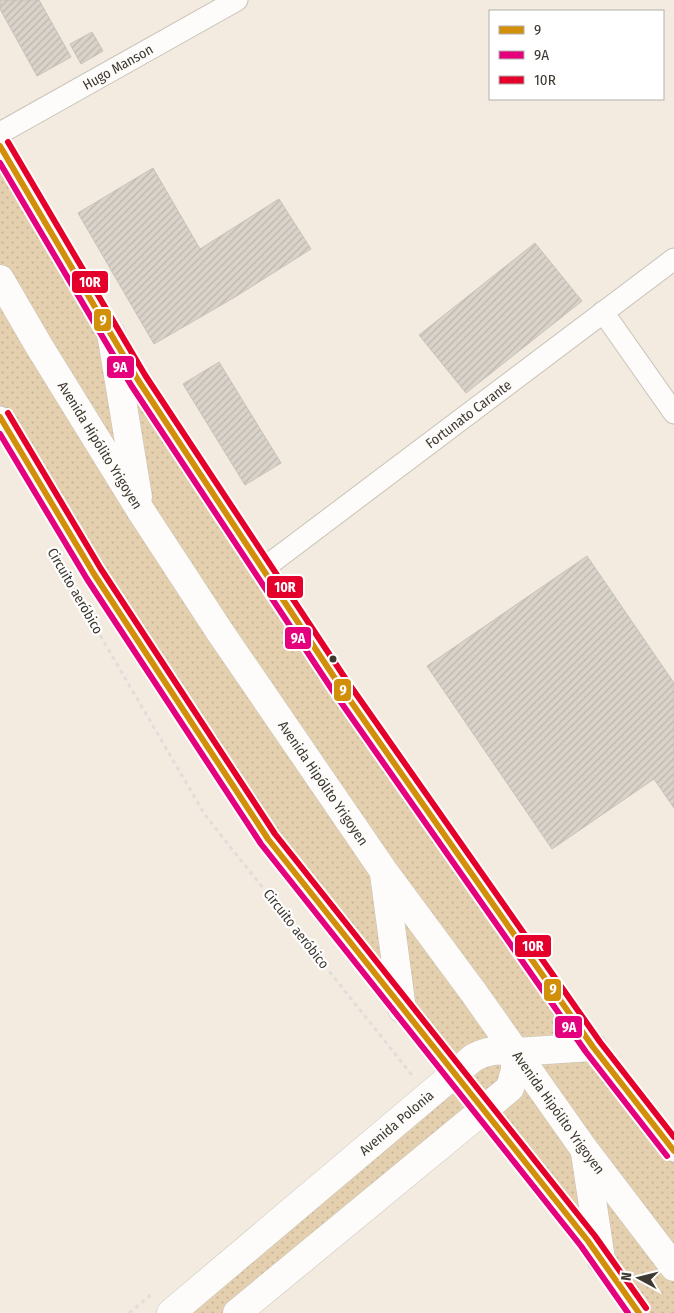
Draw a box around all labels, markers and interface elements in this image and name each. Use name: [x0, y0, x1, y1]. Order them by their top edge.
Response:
legend: [489, 10, 664, 100]
text: 9: [534, 21, 541, 39]
street label: Hugo Manson: [80, 40, 156, 93]
text: 9A: [534, 46, 549, 64]
text: 10R: [534, 71, 556, 89]
line badge: 10R: [71, 270, 109, 294]
text: 10R: [79, 274, 101, 291]
line badge: 9: [93, 308, 112, 332]
text: 9: [99, 312, 107, 329]
line badge: 9A: [106, 355, 135, 379]
text: 9A: [113, 359, 128, 376]
street label: Fortunato Carante: [422, 376, 515, 452]
street label: Avenida Hipólito Yrigoyen: [54, 378, 146, 512]
street label: Circuito aeróbico: [43, 545, 107, 637]
line badge: 10R: [266, 575, 304, 599]
text: 10R: [274, 579, 296, 596]
line badge: 9A: [284, 626, 312, 650]
text: 9A: [291, 630, 306, 647]
unlabelled marker: [328, 654, 338, 664]
line badge: 9: [333, 678, 352, 702]
text: 9: [339, 682, 347, 699]
street label: Avenida Hipólito Yrigoyen: [275, 717, 372, 848]
street label: Circuito aeróbico: [260, 886, 332, 972]
line badge: 10R: [514, 934, 552, 958]
text: 10R: [522, 938, 544, 955]
line badge: 9: [543, 978, 562, 1002]
text: 9: [549, 981, 557, 998]
line badge: 9A: [554, 1015, 583, 1039]
text: 9A: [562, 1019, 577, 1036]
street label: Avenida Hipólito Yrigoyen: [509, 1048, 608, 1177]
street label: Avenida Polonia: [356, 1086, 437, 1159]
north arrow: [614, 1253, 664, 1303]
text: N: [618, 1271, 636, 1282]

